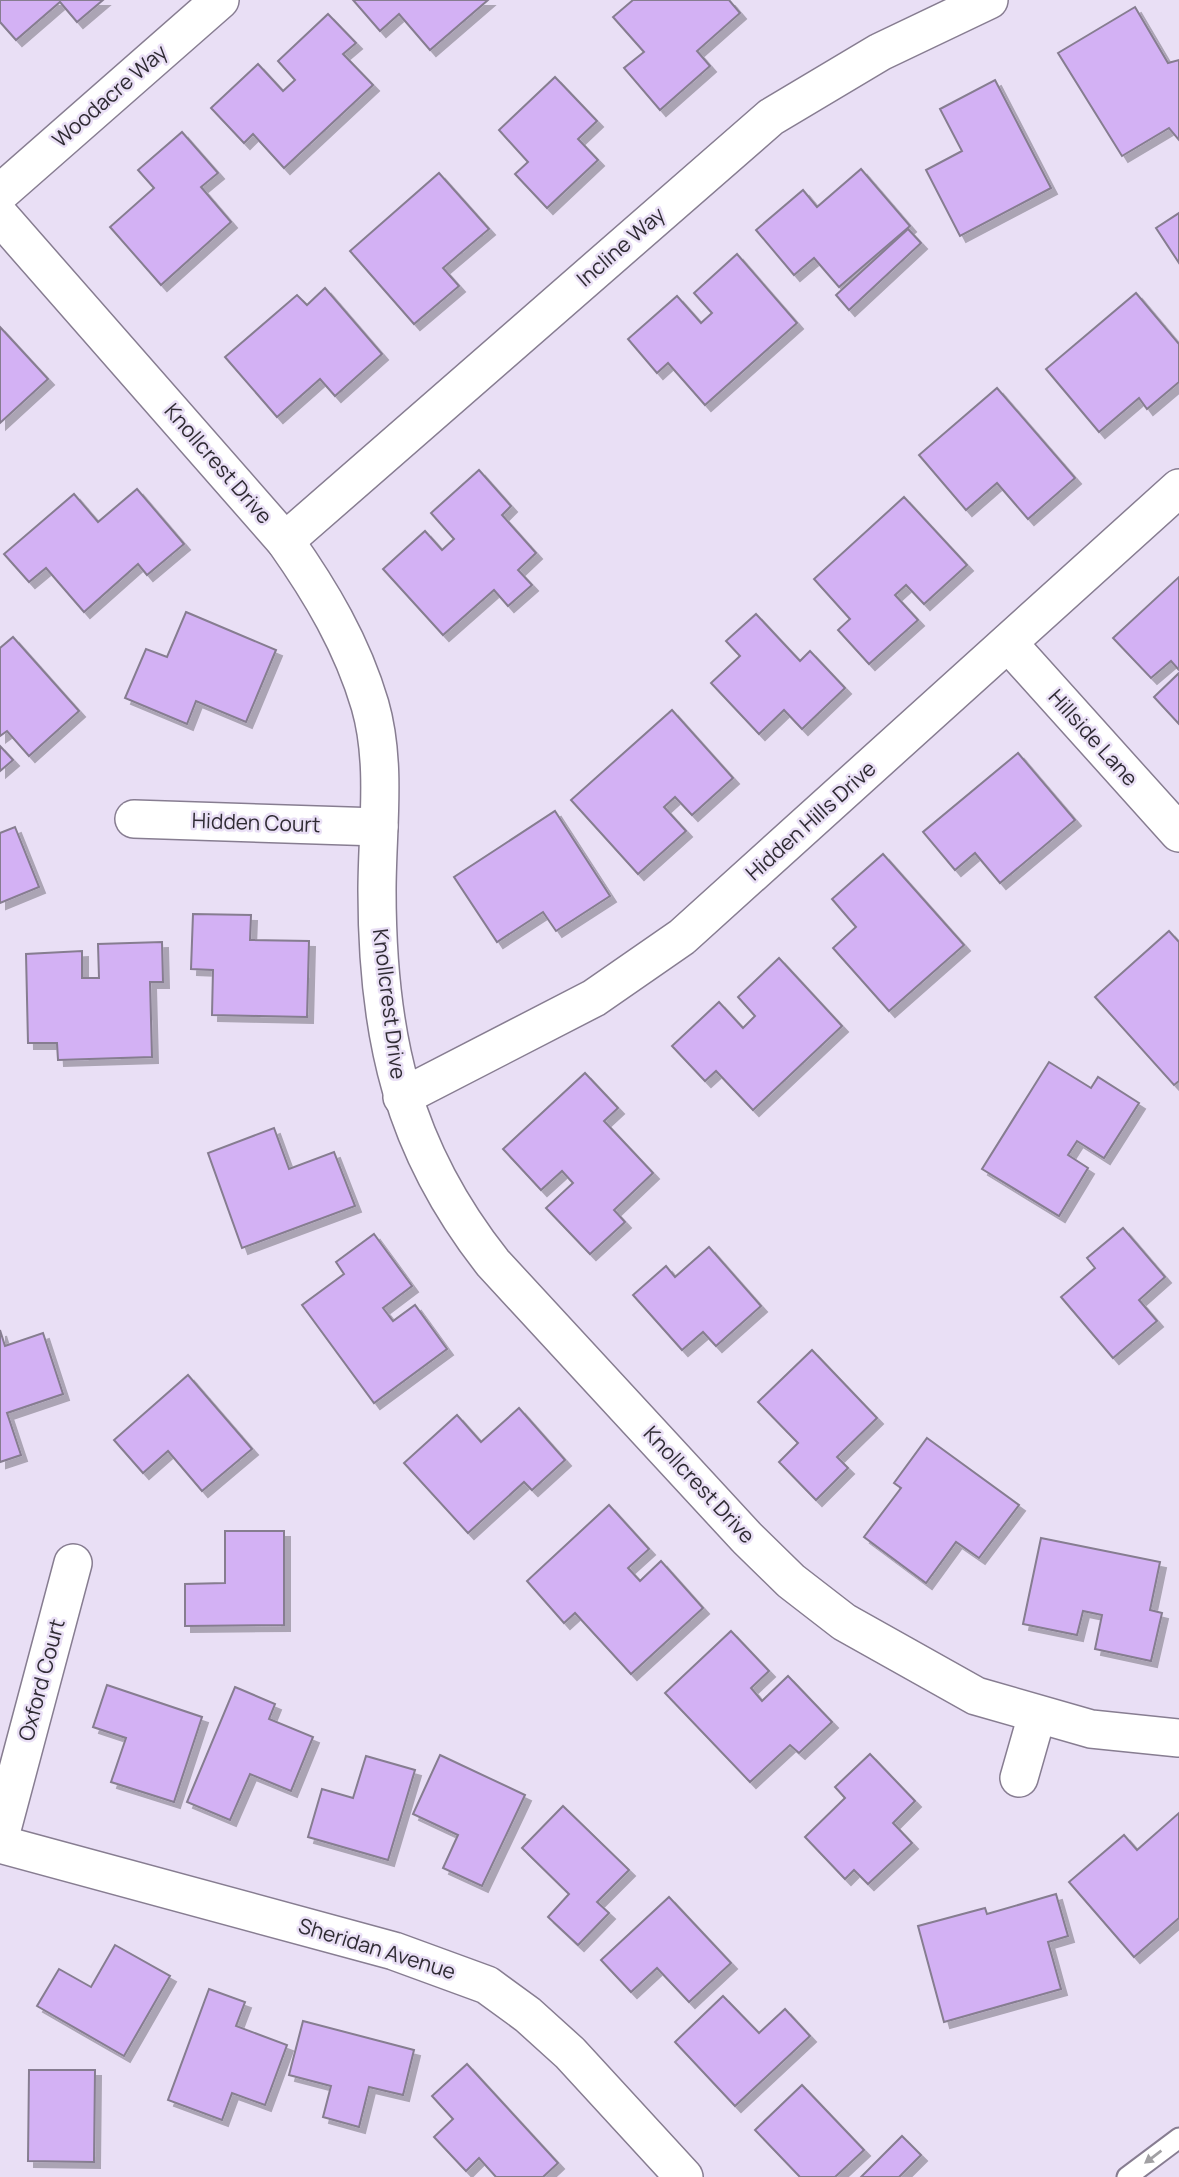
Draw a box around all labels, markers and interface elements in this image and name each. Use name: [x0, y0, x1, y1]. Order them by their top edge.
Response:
street label: Woodacre Way: [46, 38, 173, 153]
street label: Incline Way: [570, 200, 670, 292]
street label: Knollcrest Drive: [159, 397, 279, 530]
street label: Hillside Lane: [1043, 683, 1145, 792]
street label: Hidden Hills Drive: [739, 754, 881, 886]
street label: Hidden Court: [191, 806, 321, 838]
street label: Knollcrest Drive: [367, 927, 413, 1081]
street label: Knollcrest Drive: [638, 1420, 761, 1549]
street label: Oxford Court: [11, 1616, 71, 1744]
street label: Sheridan Avenue: [295, 1911, 459, 1985]
one-way arrow: [1144, 2150, 1162, 2164]

